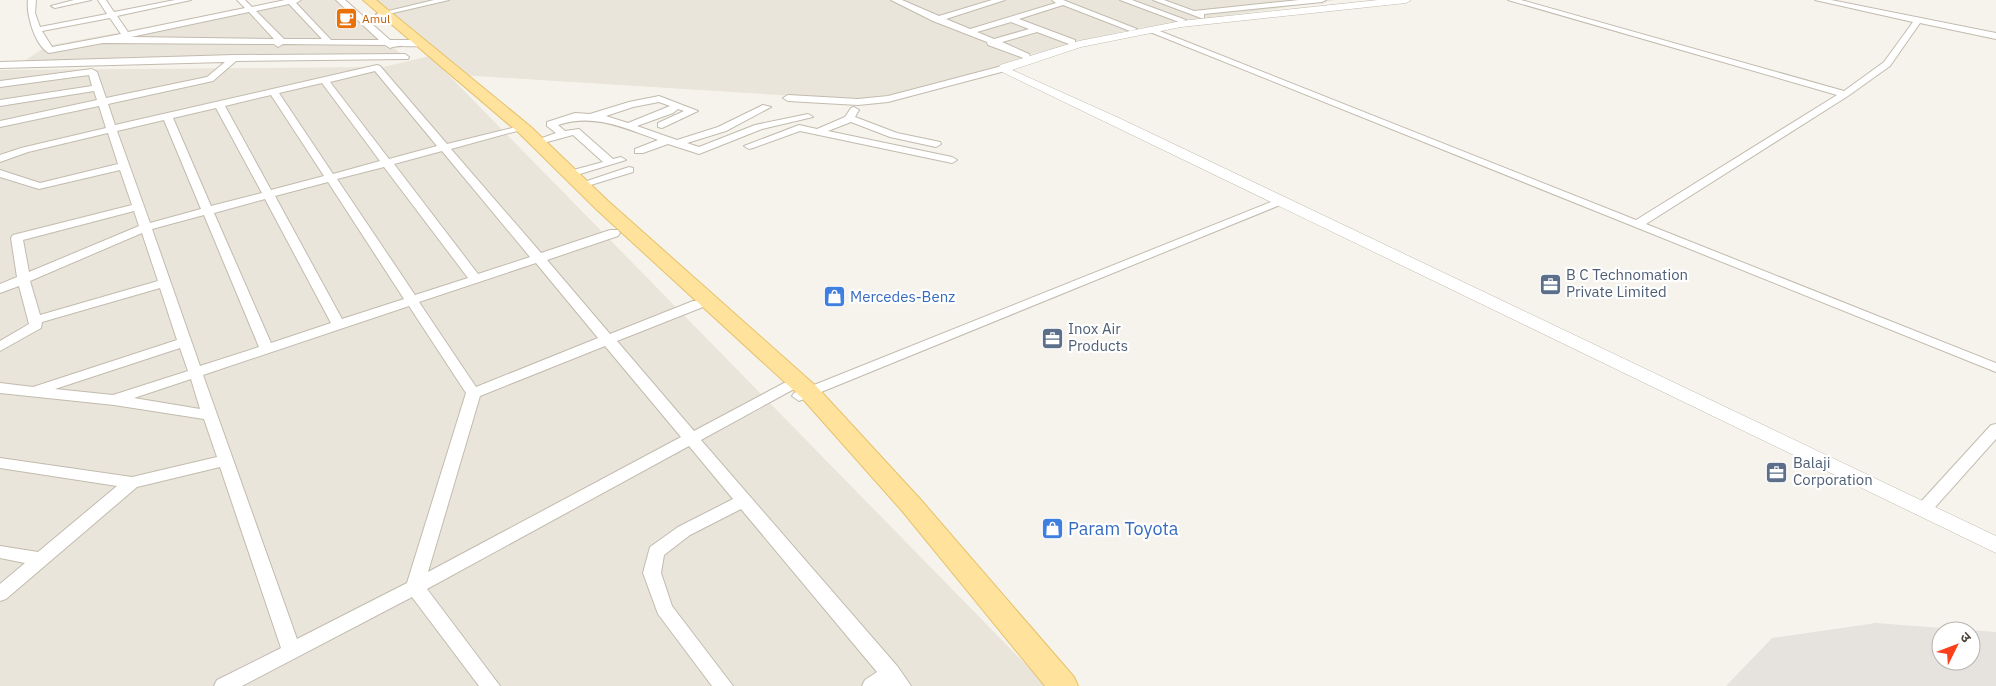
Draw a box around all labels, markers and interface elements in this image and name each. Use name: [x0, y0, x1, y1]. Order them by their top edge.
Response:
cafe icon: Amul: [334, 7, 358, 31]
place label: Amul: [362, 11, 390, 26]
place label: B C Technomation Private Limited: [1566, 265, 1688, 301]
office icon: B C Technomation Private Limited: [1538, 272, 1562, 296]
shop icon: Mercedes-Benz: [822, 285, 846, 309]
place label: Mercedes-Benz: [850, 287, 955, 306]
place label: Inox Air Products: [1068, 319, 1128, 355]
office icon: Inox Air Products: [1040, 326, 1064, 350]
place label: Balaji Corporation: [1793, 453, 1873, 489]
office icon: Balaji Corporation: [1765, 460, 1789, 484]
shop icon: Param Toyota: [1040, 517, 1064, 541]
place label: Param Toyota: [1068, 517, 1179, 540]
north arrow: [1931, 621, 1981, 671]
text: उ: [1956, 628, 1976, 647]

